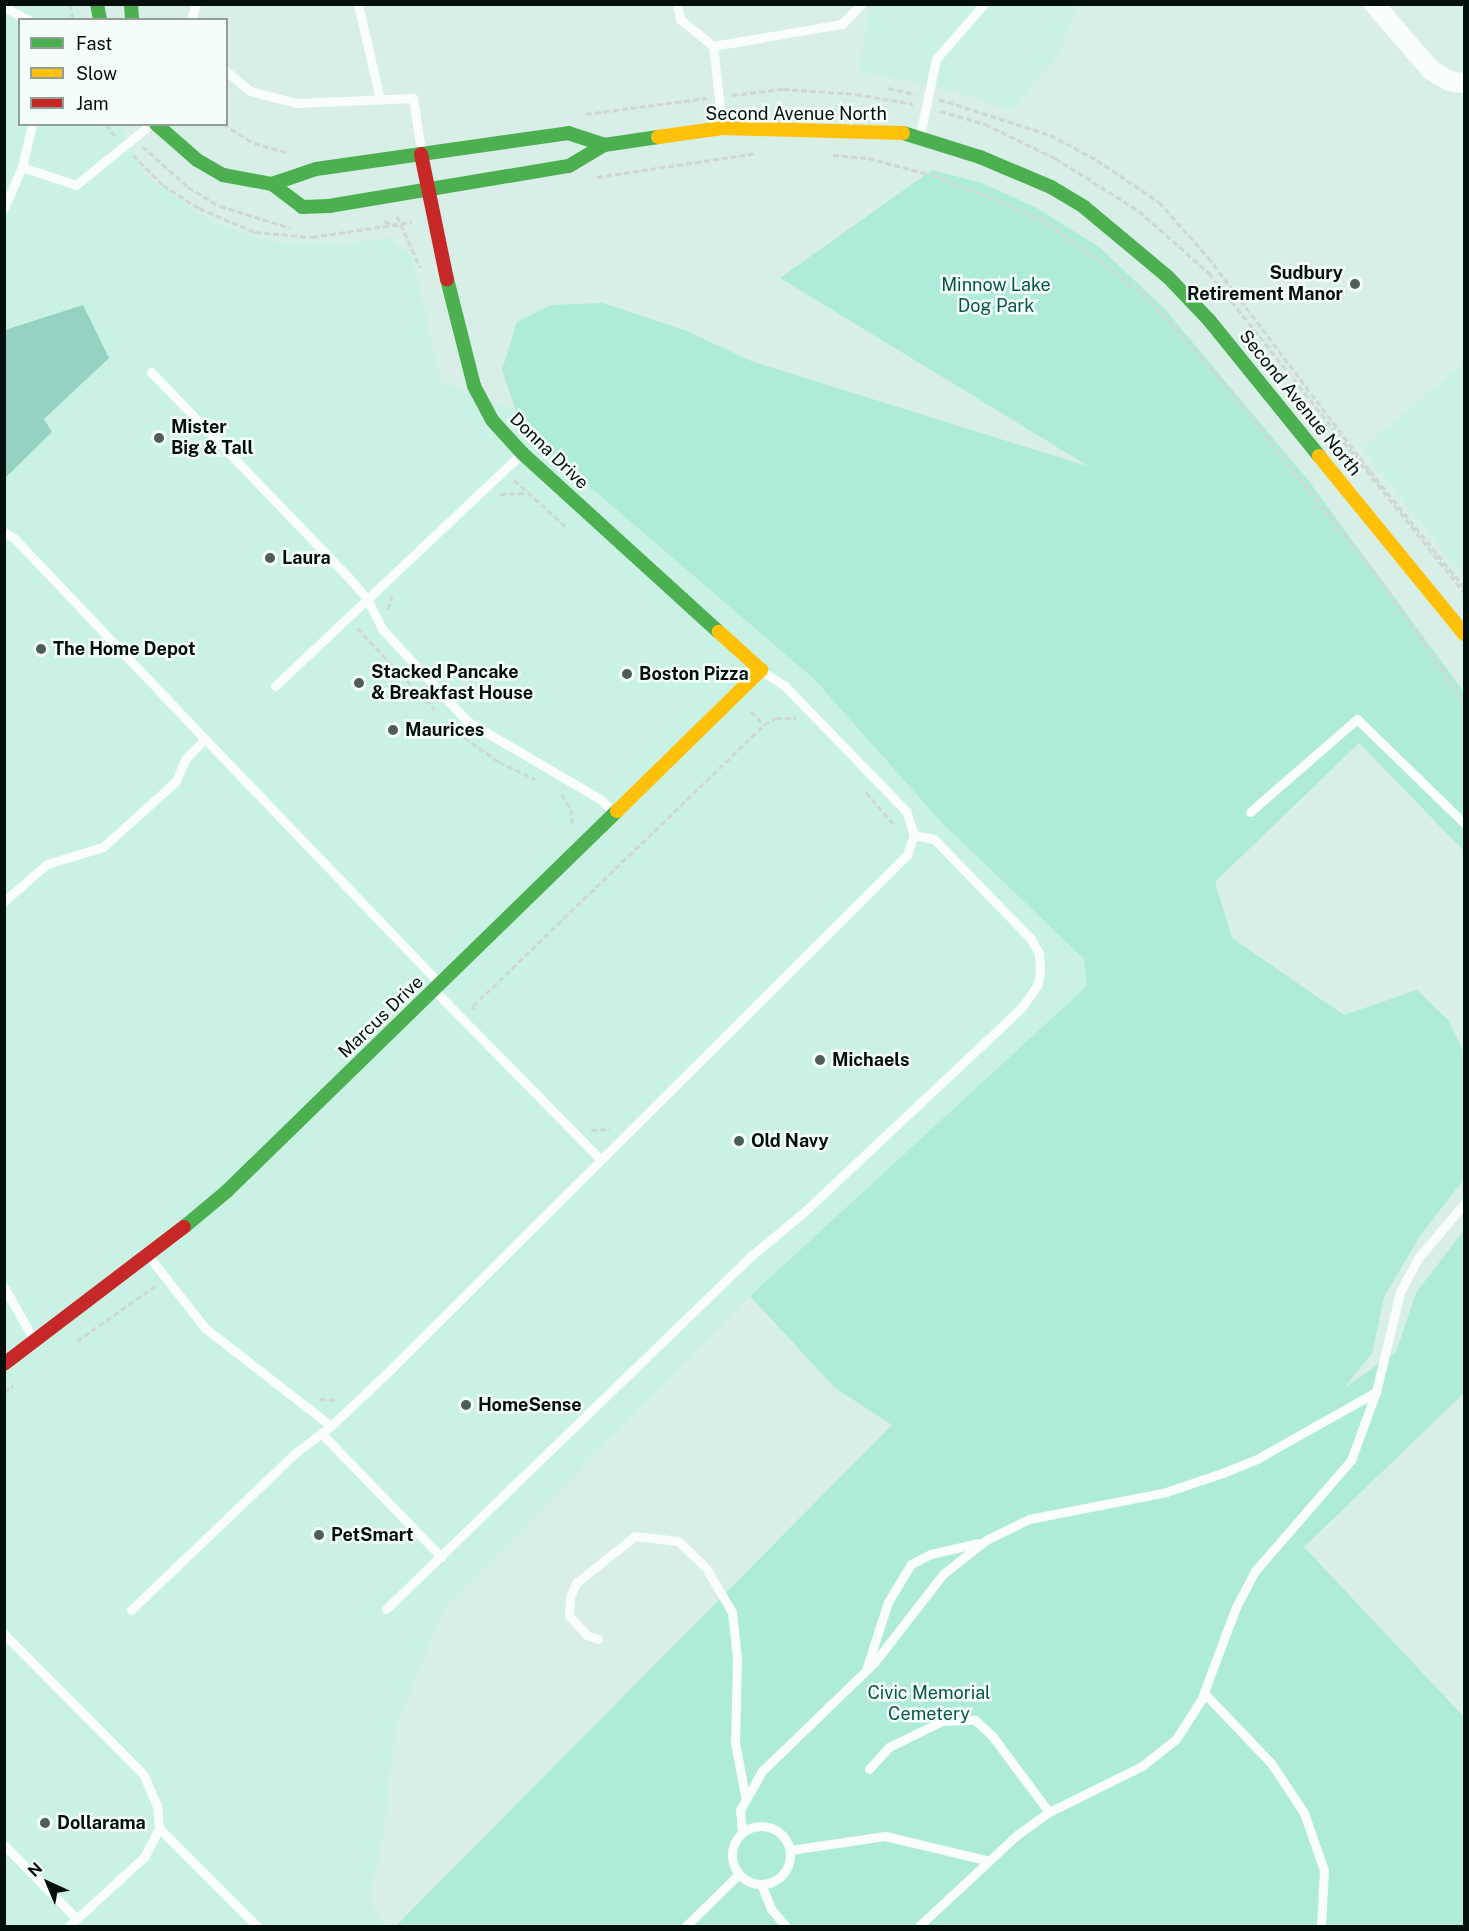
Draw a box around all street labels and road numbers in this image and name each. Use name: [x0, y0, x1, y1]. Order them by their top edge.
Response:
street label: Second Avenue North: [705, 103, 887, 125]
street label: Second Avenue North: [1234, 326, 1366, 480]
street label: Donna Drive: [505, 408, 593, 494]
street label: Marcus Drive: [334, 971, 428, 1063]

